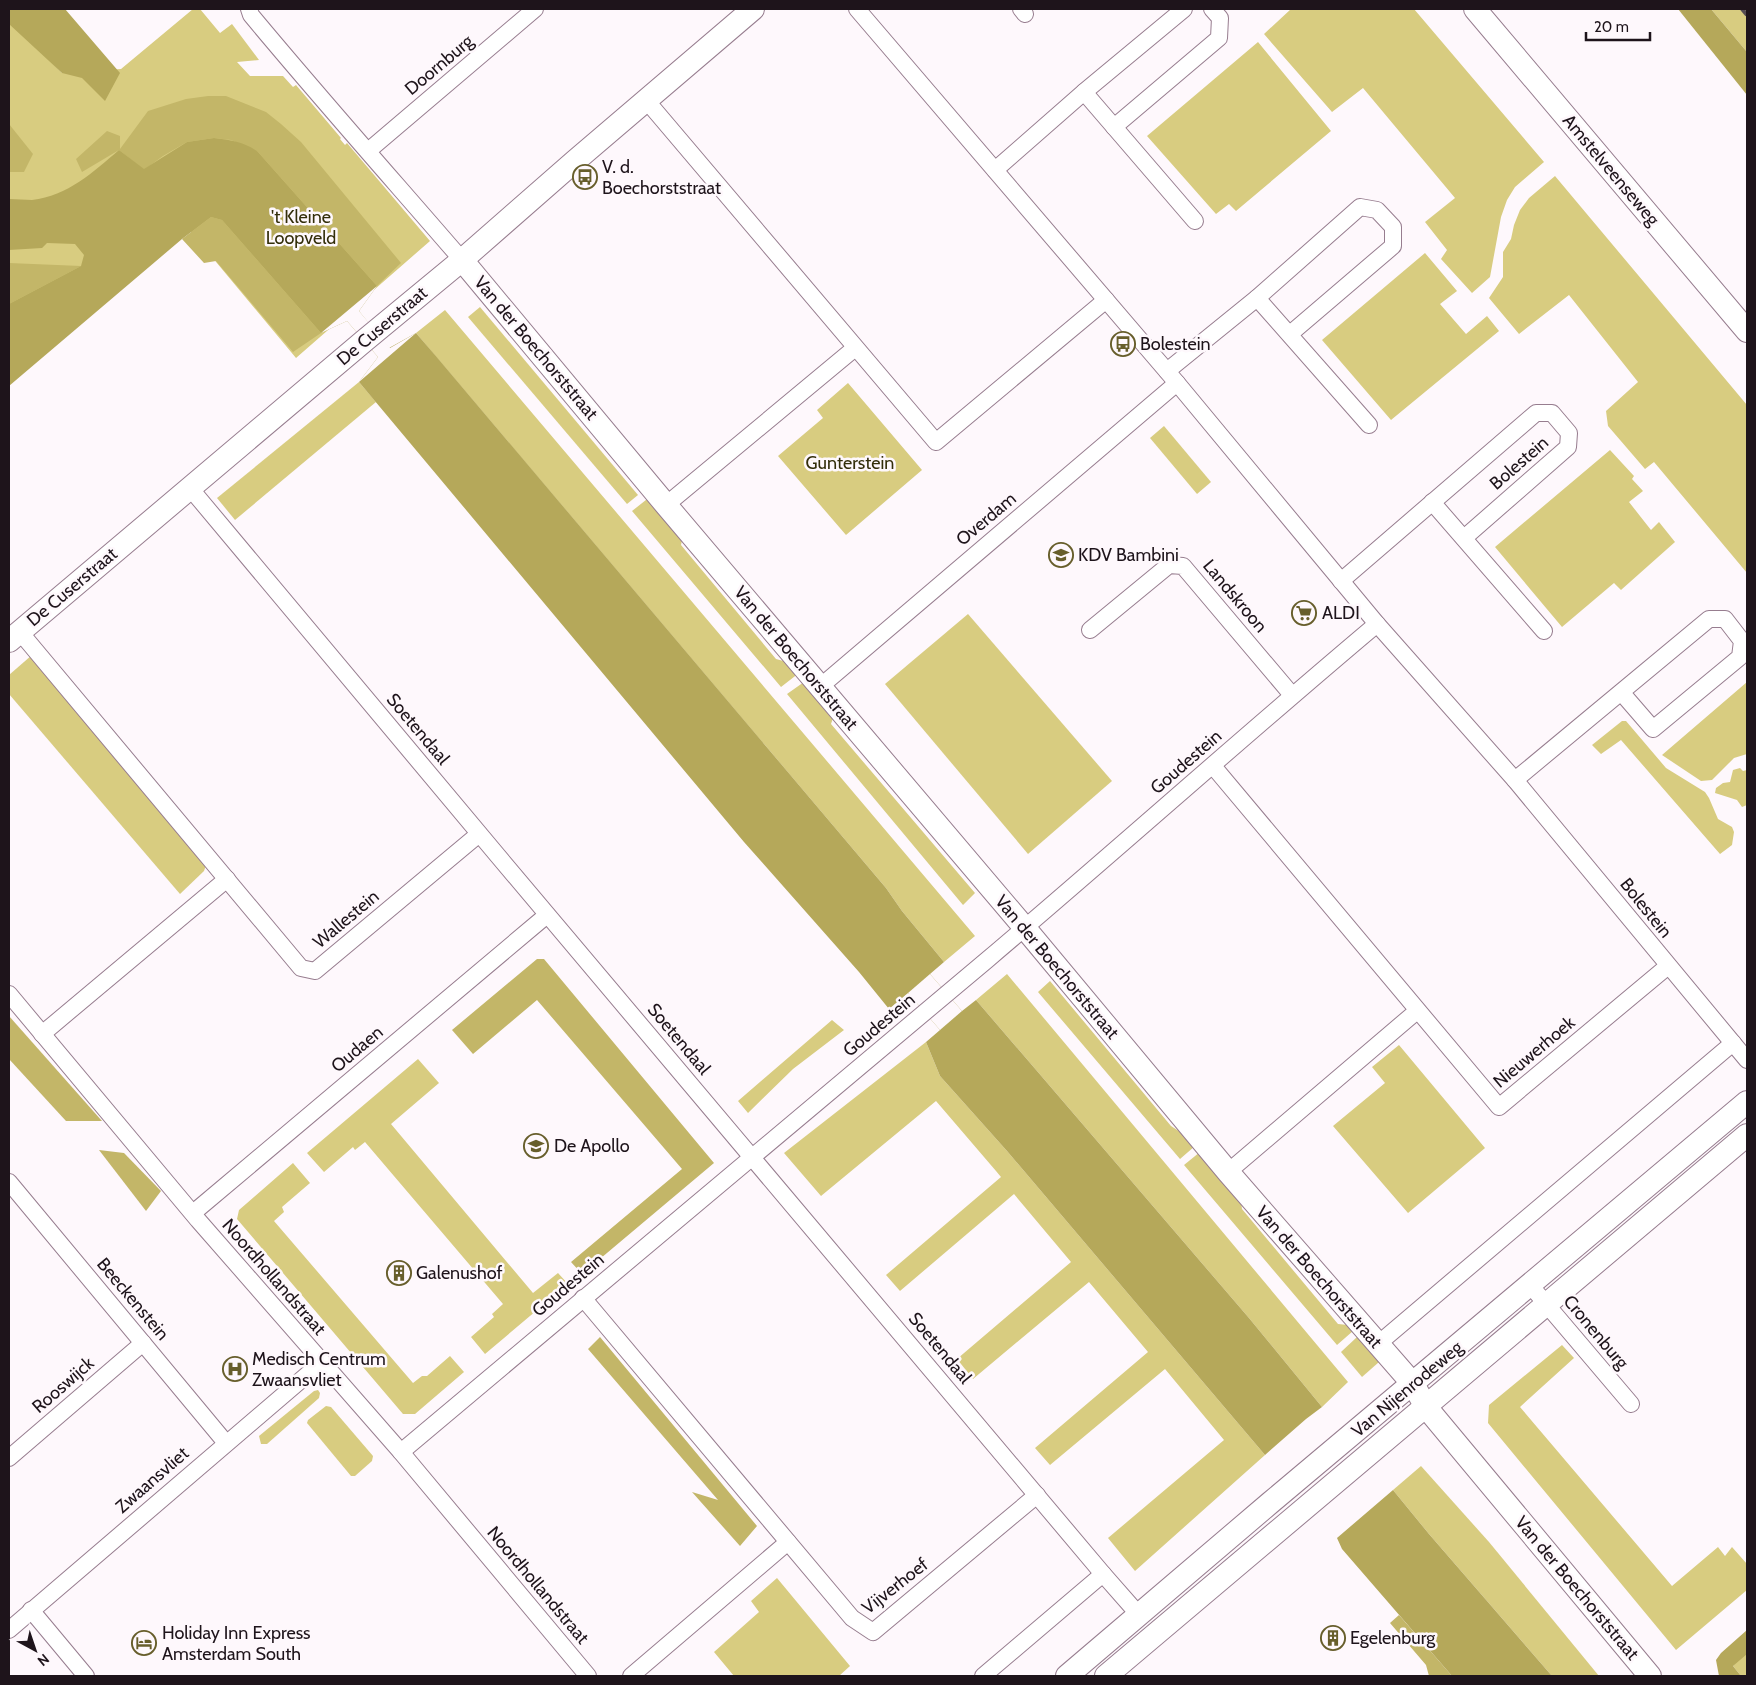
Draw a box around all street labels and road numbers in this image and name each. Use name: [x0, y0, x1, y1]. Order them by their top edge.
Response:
street label: Doornburg: [400, 29, 478, 100]
street label: Amstelveenseweg: [1558, 110, 1665, 231]
street label: Van der Boechorststraat: [469, 272, 603, 424]
street label: De Cuserstraat: [332, 282, 432, 370]
street label: Bolestein: [1485, 432, 1553, 494]
street label: Overdam: [951, 488, 1021, 550]
street label: De Cuserstraat: [22, 543, 122, 631]
street label: Landskroon: [1198, 555, 1272, 637]
street label: Van der Boechorststraat: [729, 582, 863, 734]
street label: Soetendaal: [382, 689, 455, 770]
street label: Goudestein: [1146, 725, 1226, 799]
street label: Bolestein: [1615, 874, 1677, 942]
street label: Wallestein: [309, 885, 383, 953]
street label: Van der Boechorststraat: [990, 891, 1124, 1043]
street label: Goudestein: [839, 989, 919, 1061]
street label: Soetendaal: [643, 999, 716, 1080]
street label: Nieuwerhoek: [1489, 1011, 1580, 1092]
street label: Oudaen: [327, 1021, 387, 1077]
street label: Van der Boechorststraat: [1251, 1201, 1387, 1353]
street label: Noordhollandstraat: [218, 1214, 330, 1340]
street label: Goudestein: [528, 1249, 608, 1321]
street label: Beeckenstein: [92, 1253, 174, 1345]
street label: Cronenburg: [1559, 1291, 1634, 1374]
street label: Soetendaal: [904, 1308, 977, 1389]
street label: Van Nijenrodeweg: [1347, 1336, 1468, 1442]
street label: Rooswijck: [28, 1352, 99, 1418]
street label: Zwaansvliet: [111, 1442, 193, 1518]
street label: Van der Boechorststraat: [1510, 1512, 1644, 1664]
street label: Noordhollandstraat: [482, 1522, 594, 1648]
street label: Vijverhoef: [858, 1553, 932, 1619]

